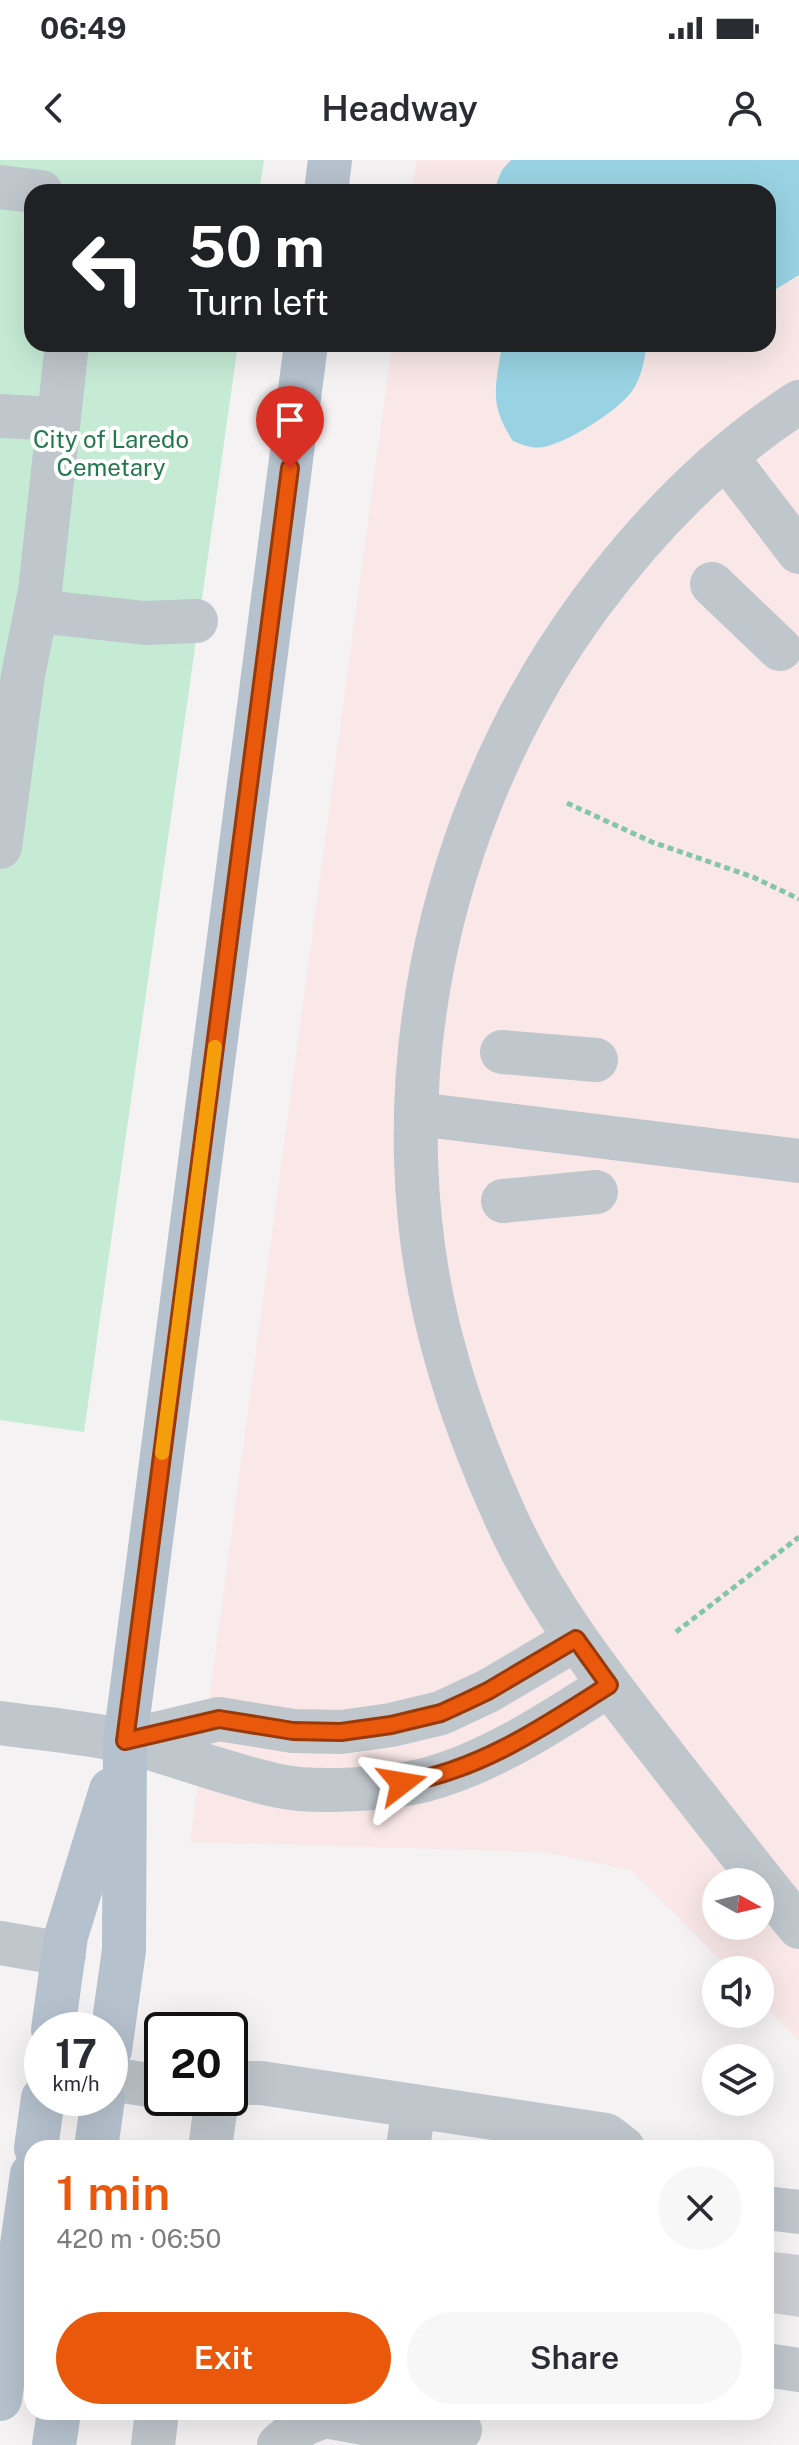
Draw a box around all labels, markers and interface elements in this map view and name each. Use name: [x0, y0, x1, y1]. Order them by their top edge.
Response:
text: 06:49: [40, 10, 127, 46]
icon: back: [32, 86, 76, 130]
icon: person: [723, 86, 767, 130]
text: Headway: [321, 87, 478, 129]
text: 50 m: [188, 214, 325, 280]
icon: left: [56, 216, 160, 320]
text: Turn left: [188, 281, 329, 323]
pin: [256, 386, 324, 468]
icon: arrive: [268, 398, 312, 442]
park label: City of Laredo Cemetary: [33, 425, 189, 481]
position arrow: [360, 1741, 444, 1825]
north arrow: [702, 1868, 774, 1940]
map controls: [702, 1868, 774, 2116]
button: sound: [702, 1956, 774, 2028]
speed limit sign: 20: [144, 2012, 248, 2116]
text: 17: [55, 2030, 97, 2077]
button: layers: [702, 2044, 774, 2116]
text: km/h: [52, 2072, 100, 2096]
text: 1 min: [56, 2164, 170, 2221]
button: close: [658, 2166, 742, 2250]
text: 420 m · 06:50: [56, 2223, 221, 2254]
button: Exit: [56, 2312, 391, 2404]
button: Share: [407, 2312, 742, 2404]

